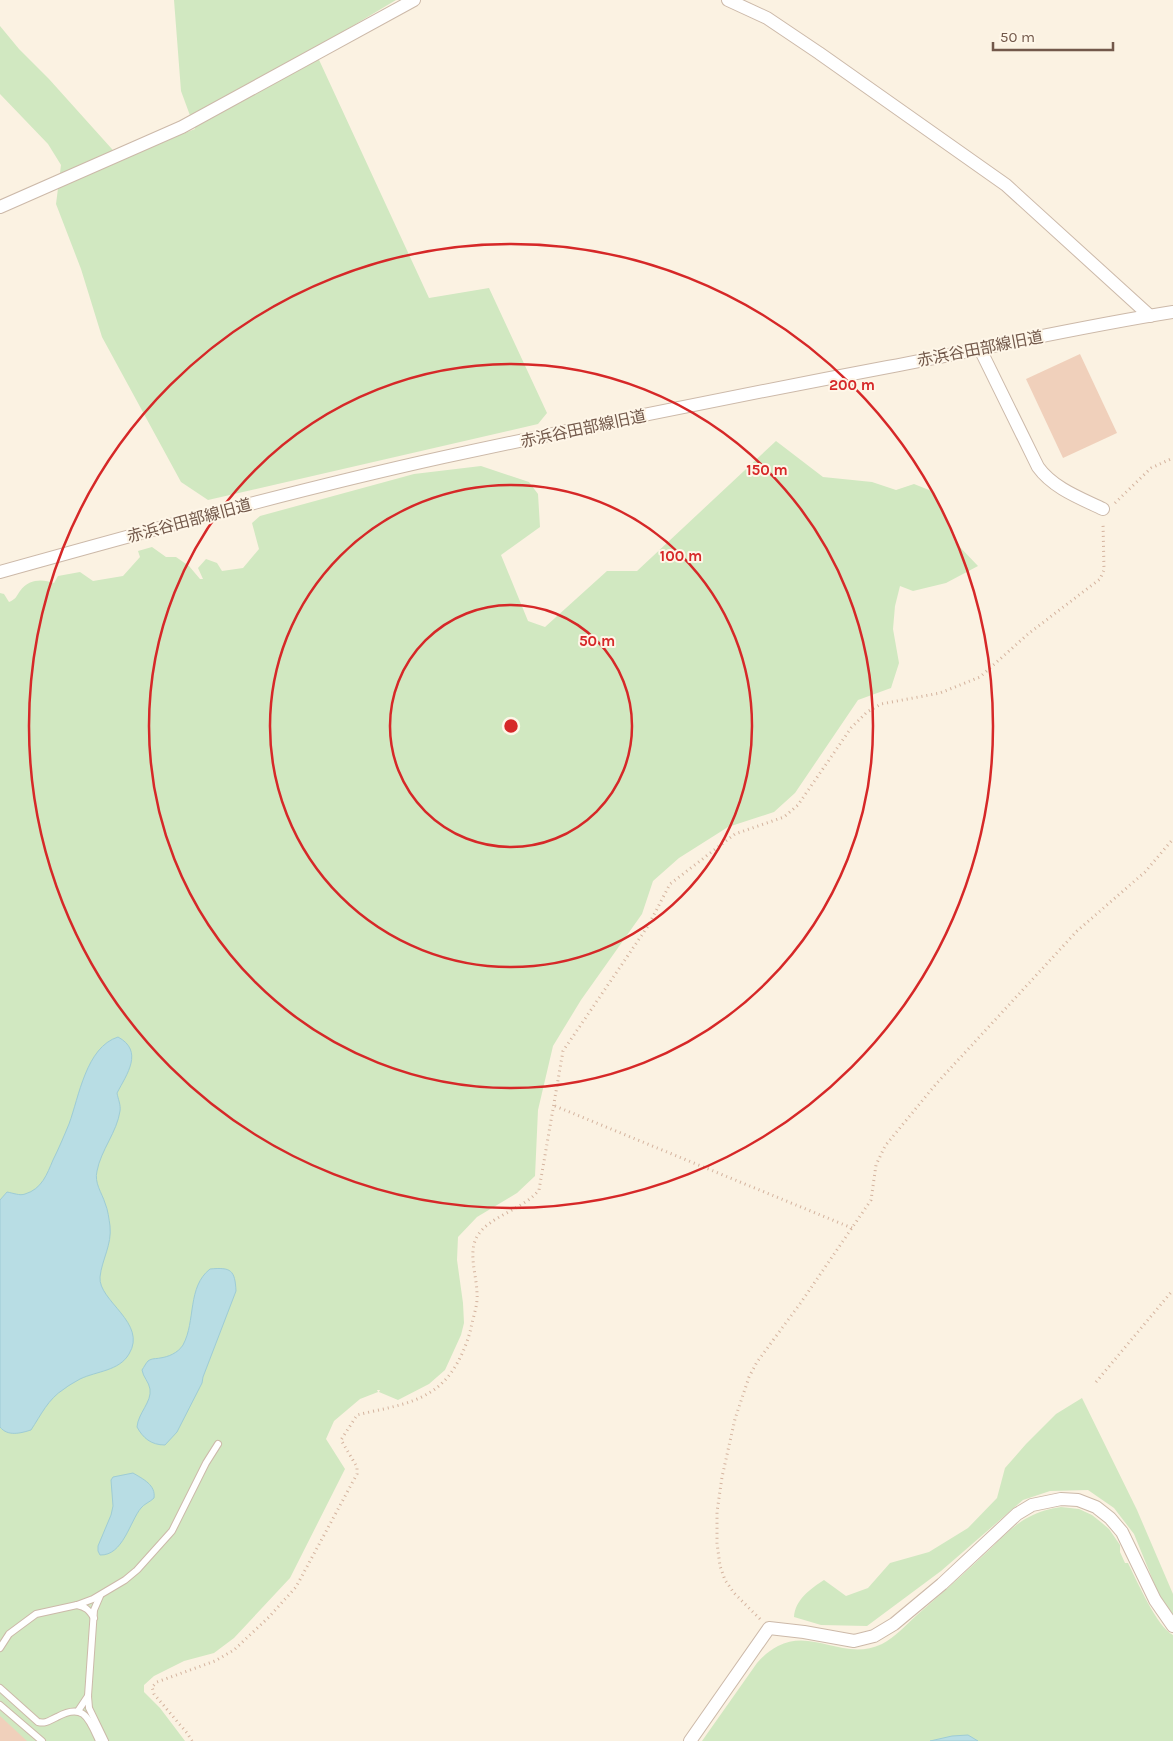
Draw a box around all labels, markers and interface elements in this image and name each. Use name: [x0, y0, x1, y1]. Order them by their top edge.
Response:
scale bar: [993, 20, 1113, 52]
text: 50 m: [1000, 28, 1035, 46]
street label: 赤浜谷田部線旧道: [915, 327, 1045, 370]
text: 200 m: [829, 376, 875, 394]
street label: 赤浜谷田部線旧道: [519, 406, 648, 451]
text: 150 m: [746, 461, 788, 479]
street label: 赤浜谷田部線旧道: [125, 495, 253, 546]
text: 100 m: [660, 547, 702, 565]
text: 50 m: [579, 632, 615, 650]
centre of rings: [502, 717, 520, 735]

